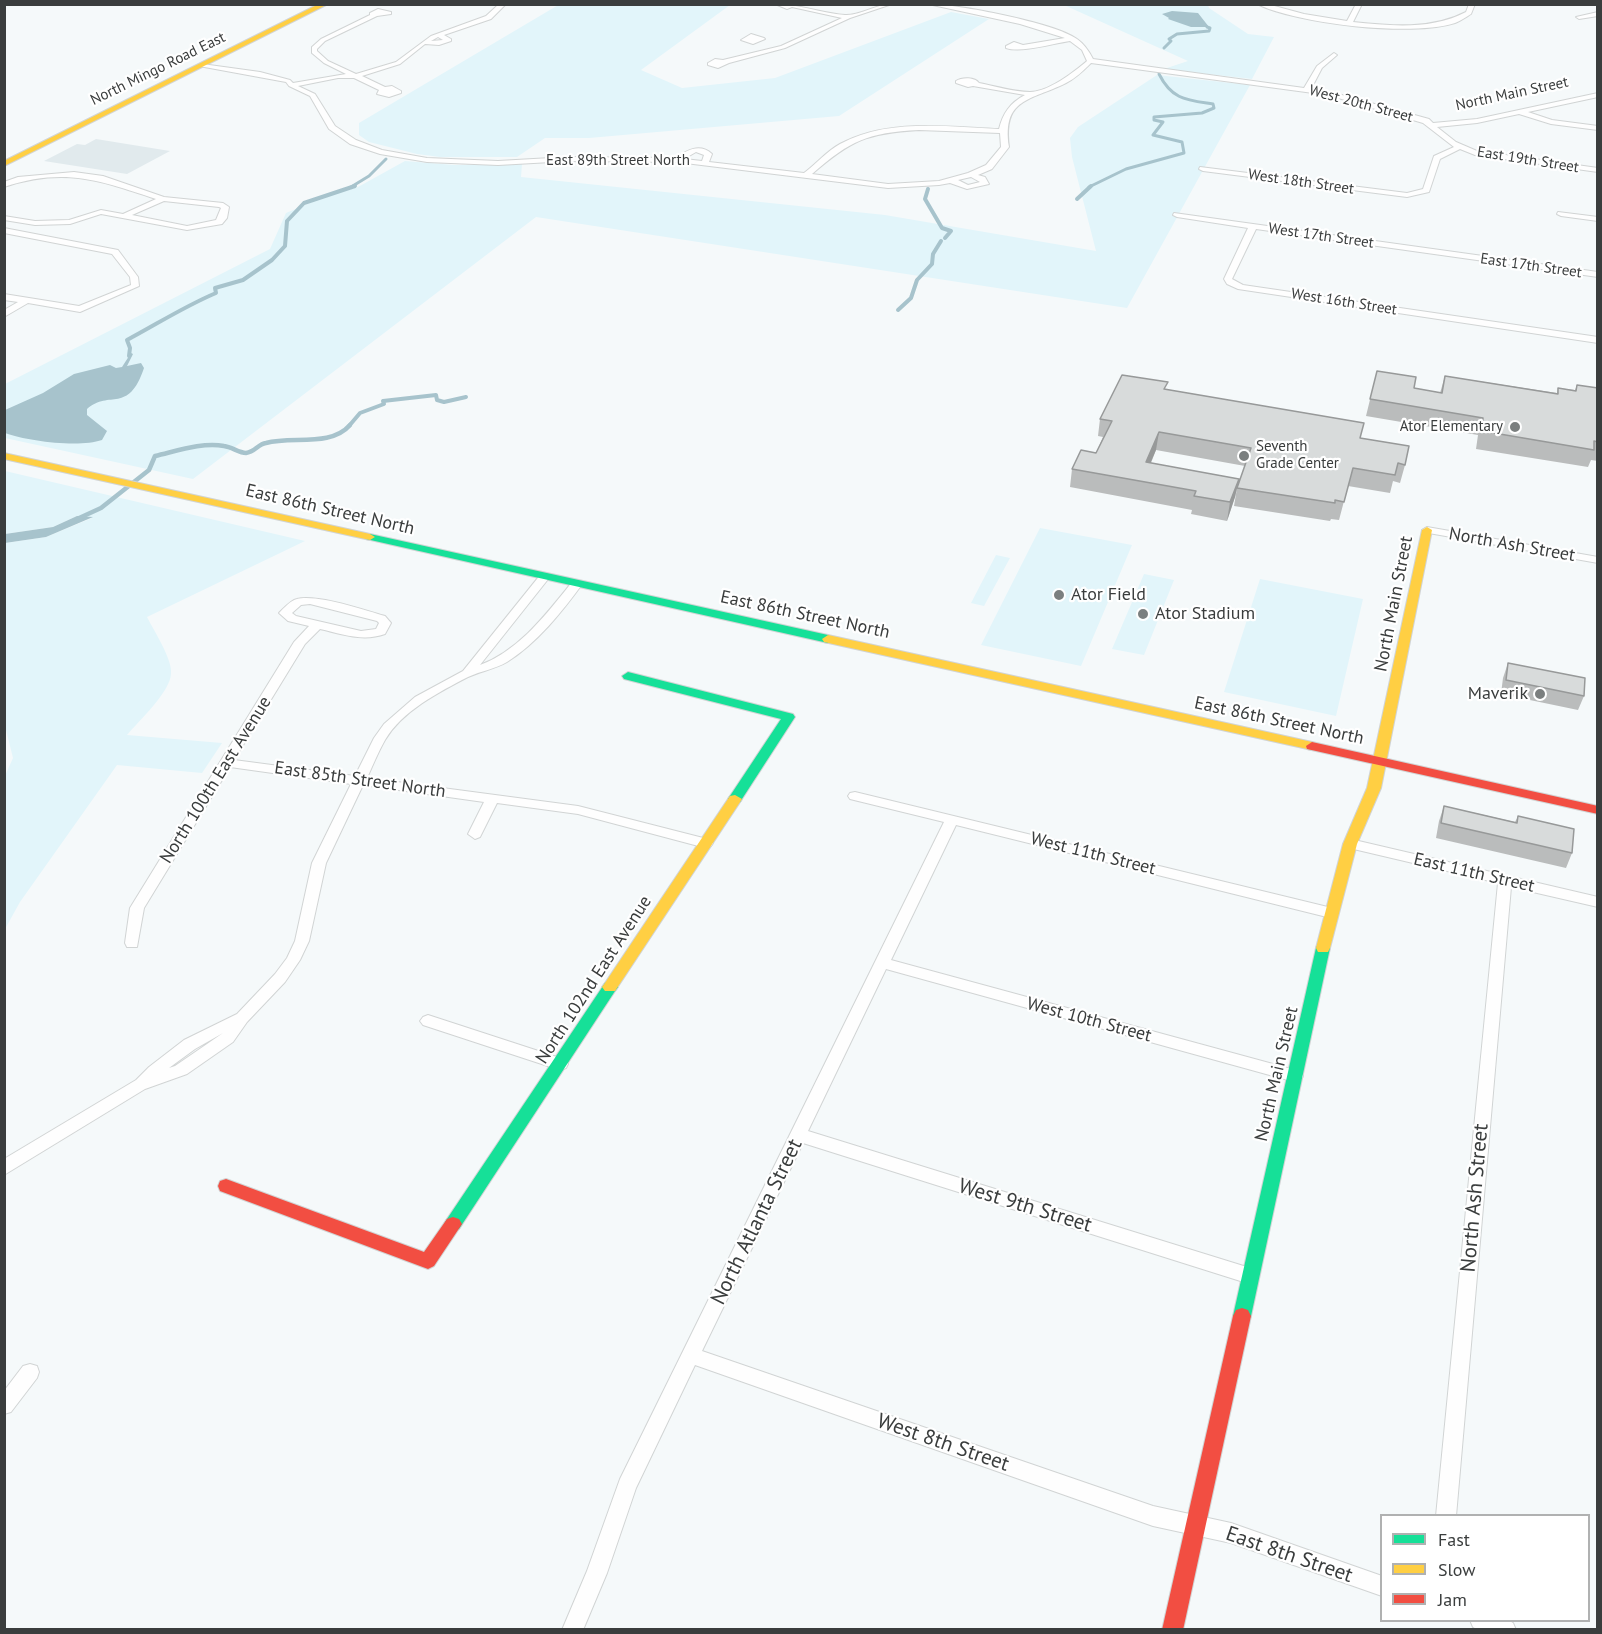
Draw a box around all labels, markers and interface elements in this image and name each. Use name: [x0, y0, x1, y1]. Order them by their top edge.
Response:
street label: North Mingo Road East: [88, 29, 228, 109]
street label: North Main Street: [1454, 73, 1570, 115]
street label: West 20th Street: [1307, 81, 1415, 127]
street label: East 19th Street: [1476, 143, 1580, 177]
street label: East 89th Street North: [546, 152, 690, 170]
street label: West 18th Street: [1247, 166, 1355, 198]
street label: West 17th Street: [1267, 220, 1375, 252]
street label: East 17th Street: [1479, 250, 1583, 282]
street label: West 16th Street: [1290, 285, 1398, 319]
place label: Ator Elementary: [1400, 418, 1503, 436]
marker: Ator Elementary: [1508, 420, 1522, 434]
place label: Seventh Grade Center: [1256, 438, 1339, 473]
marker: Seventh Grade Center: [1237, 449, 1251, 463]
street label: East 86th Street North: [243, 480, 417, 540]
street label: North Ash Street: [1447, 523, 1577, 567]
street label: North Main Street: [1370, 534, 1418, 674]
place label: Ator Field: [1071, 584, 1146, 606]
street label: East 86th Street North: [718, 586, 892, 644]
marker: Ator Field: [1052, 588, 1066, 602]
place label: Ator Stadium: [1155, 603, 1255, 625]
marker: Ator Stadium: [1136, 607, 1150, 621]
place label: Maverik: [1468, 683, 1528, 705]
marker: Maverik: [1533, 687, 1547, 701]
street label: East 86th Street North: [1192, 692, 1366, 750]
street label: North 100th East Avenue: [156, 693, 276, 867]
street label: East 85th Street North: [273, 757, 447, 803]
street label: West 11th Street: [1028, 828, 1158, 880]
street label: East 11th Street: [1411, 849, 1537, 897]
street label: North 102nd East Avenue: [532, 892, 656, 1068]
street label: West 10th Street: [1024, 993, 1154, 1047]
street label: North Main Street: [1251, 1004, 1303, 1144]
street label: North Ash Street: [1456, 1123, 1494, 1273]
street label: North Atlanta Street: [706, 1135, 808, 1309]
street label: West 9th Street: [955, 1174, 1095, 1238]
street label: West 8th Street: [874, 1409, 1012, 1477]
legend: [1380, 1514, 1590, 1622]
street label: East 8th Street: [1222, 1522, 1356, 1588]
text: Fast: [1438, 1528, 1470, 1551]
text: Slow: [1438, 1558, 1476, 1581]
text: Jam: [1438, 1588, 1467, 1611]

